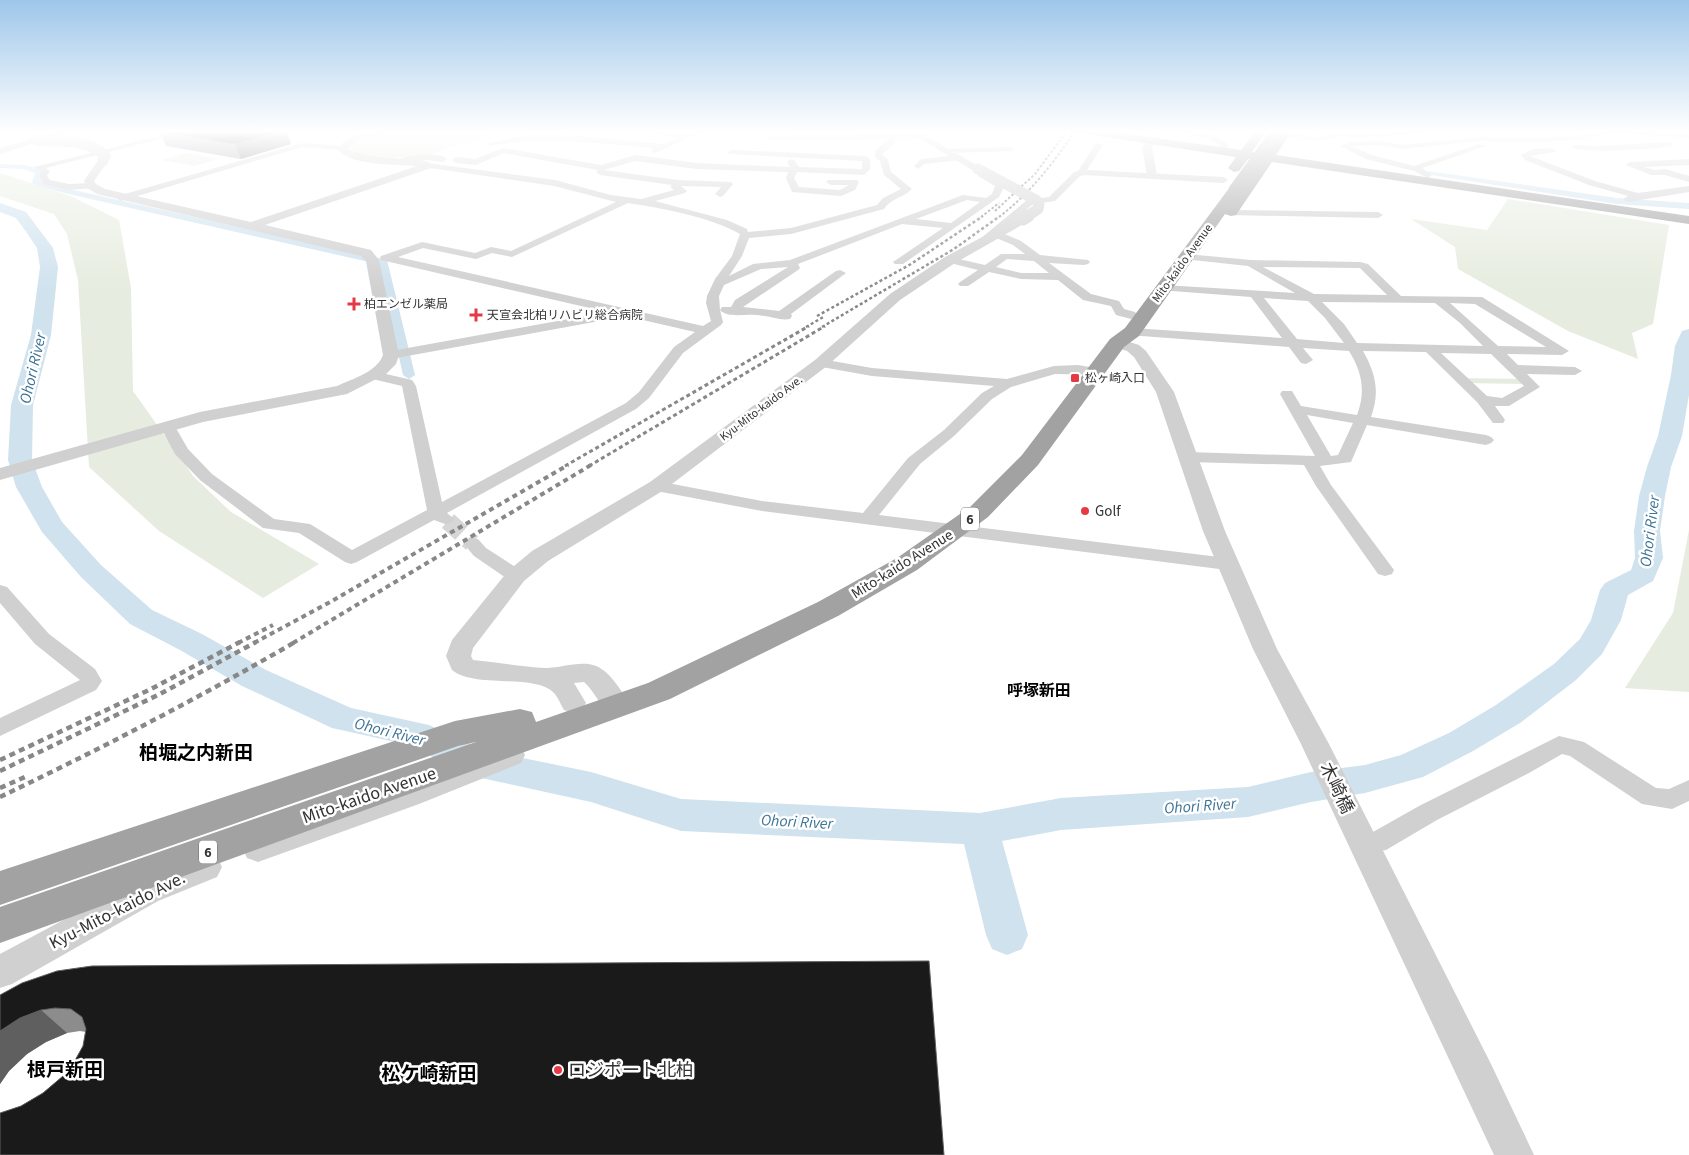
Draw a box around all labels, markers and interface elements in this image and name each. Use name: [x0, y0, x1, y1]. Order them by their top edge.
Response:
street label: Mito-kaido Avenue: [1148, 221, 1217, 306]
place label: 柏エンゼル薬局: [364, 296, 448, 313]
marker: 柏エンゼル薬局: [348, 298, 360, 310]
place label: 天宣会北柏リハビリ総合病院: [487, 307, 643, 324]
marker: 天宣会北柏リハビリ総合病院: [469, 308, 483, 322]
water label: Ohori River: [14, 329, 52, 406]
place label: 松ヶ崎入口: [1085, 370, 1145, 387]
street label: Kyu-Mito-kaido Ave.: [716, 372, 806, 445]
marker: 松ヶ崎入口: [1069, 372, 1081, 384]
water label: Ohori River: [1635, 492, 1665, 568]
place label: Golf: [1095, 501, 1121, 522]
marker: Golf: [1079, 505, 1091, 517]
road number: 6: [961, 508, 979, 530]
street label: Mito-kaido Avenue: [847, 525, 957, 604]
district label: 呼塚新田: [1007, 680, 1071, 702]
water label: Ohori River: [352, 713, 429, 752]
district label: 柏堀之内新田: [139, 740, 253, 767]
street label: 木崎橋: [1313, 758, 1360, 818]
street label: Mito-kaido Avenue: [299, 761, 439, 830]
water label: Ohori River: [1163, 792, 1238, 819]
water label: Ohori River: [760, 809, 835, 835]
road number: 6: [199, 840, 217, 864]
street label: Kyu-Mito-kaido Ave.: [45, 865, 190, 956]
district label: 根戸新田: [27, 1057, 103, 1084]
place label: ロジポート北柏: [568, 1058, 694, 1083]
district label: 松ケ崎新田: [381, 1061, 477, 1088]
marker: ロジポート北柏: [552, 1064, 564, 1076]

